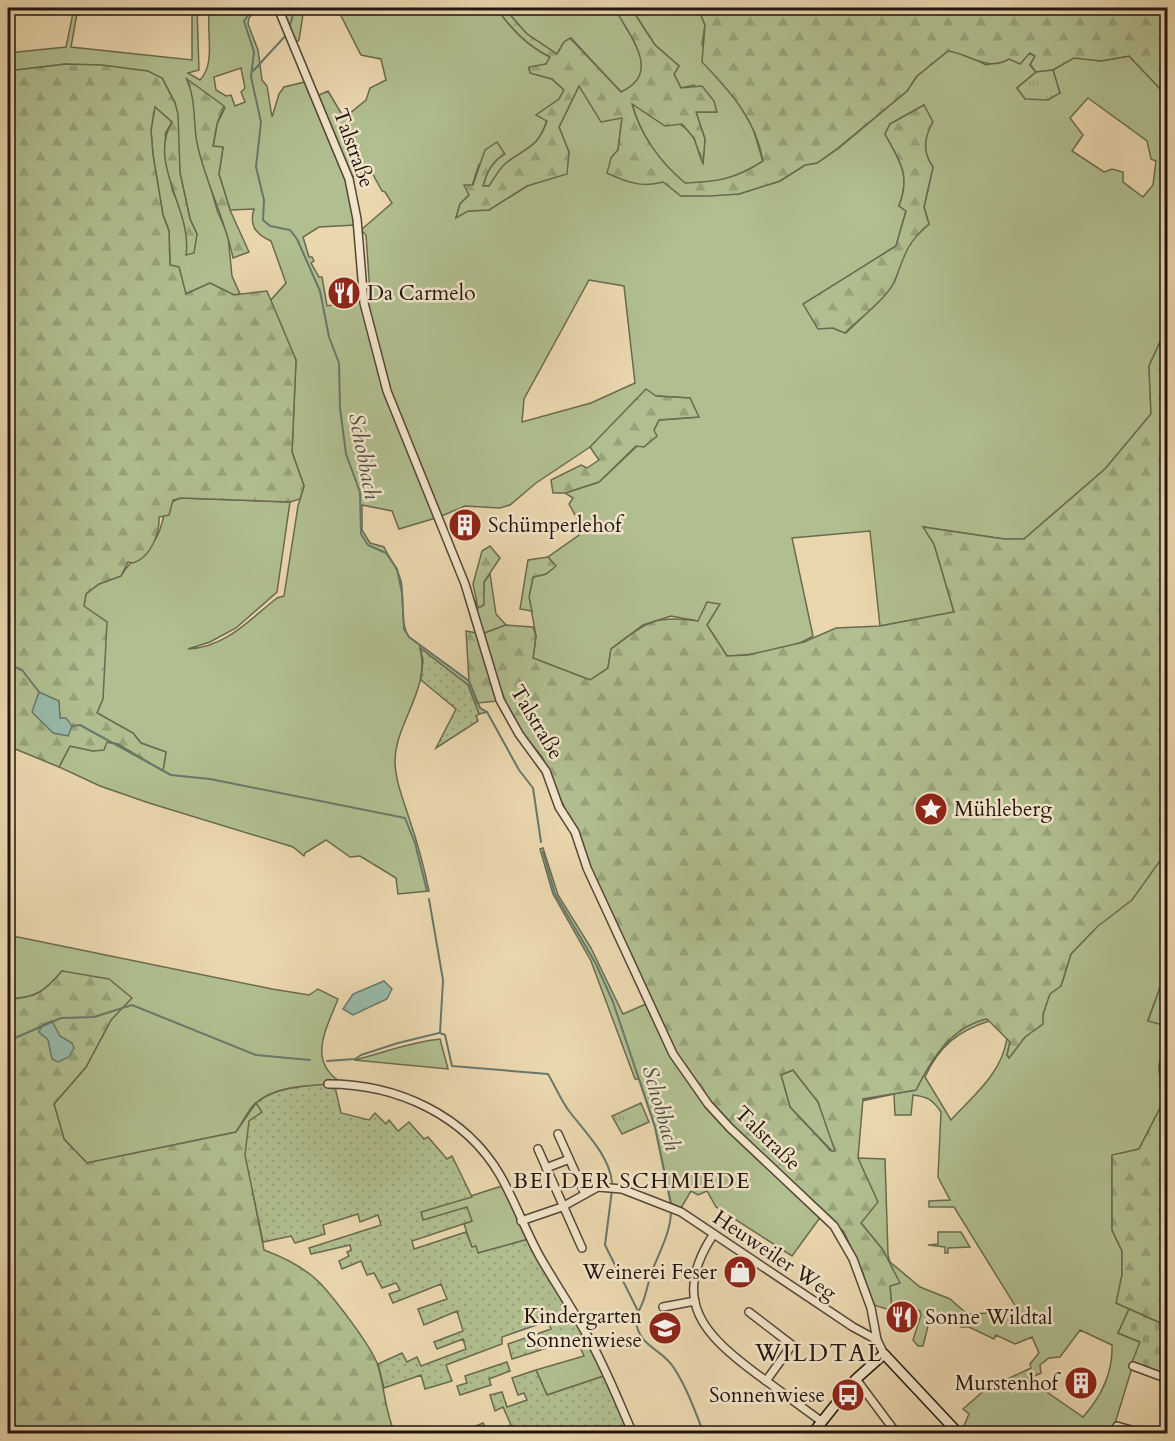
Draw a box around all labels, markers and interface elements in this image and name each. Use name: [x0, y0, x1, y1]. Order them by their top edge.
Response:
street label: Talstraße: [326, 105, 381, 192]
restaurant icon: Da Carmelo: [326, 275, 362, 311]
place label: Da Carmelo: [367, 279, 476, 308]
water label: Schobbach: [341, 411, 387, 502]
building icon: Schümperlehof: [447, 507, 483, 543]
place label: Schümperlehof: [488, 511, 625, 540]
street label: Talstraße: [503, 680, 570, 765]
place icon: Mühleberg: [913, 791, 949, 827]
place label: Mühleberg: [954, 795, 1052, 824]
water label: Schobbach: [635, 1062, 688, 1155]
street label: Talstraße: [728, 1099, 807, 1177]
district label: BEI DER SCHMIEDE: [513, 1166, 751, 1196]
street label: Heuweiler Weg: [707, 1203, 843, 1308]
shop icon: Weinerei Feser: [722, 1254, 758, 1290]
place label: Weinerei Feser: [581, 1258, 717, 1287]
restaurant icon: Sonne Wildtal: [884, 1299, 920, 1335]
place label: Kindergarten Sonnenwiese: [524, 1302, 642, 1355]
place label: Sonne Wildtal: [925, 1303, 1053, 1332]
school or university icon: Kindergarten Sonnenwiese: [647, 1310, 683, 1346]
district label: WILDTAL: [754, 1337, 883, 1370]
building icon: Murstenhof: [1063, 1365, 1099, 1401]
place label: Murstenhof: [955, 1369, 1062, 1398]
bus stop icon: Sonnenwiese: [830, 1377, 866, 1413]
place label: Sonnenwiese: [709, 1381, 825, 1410]

